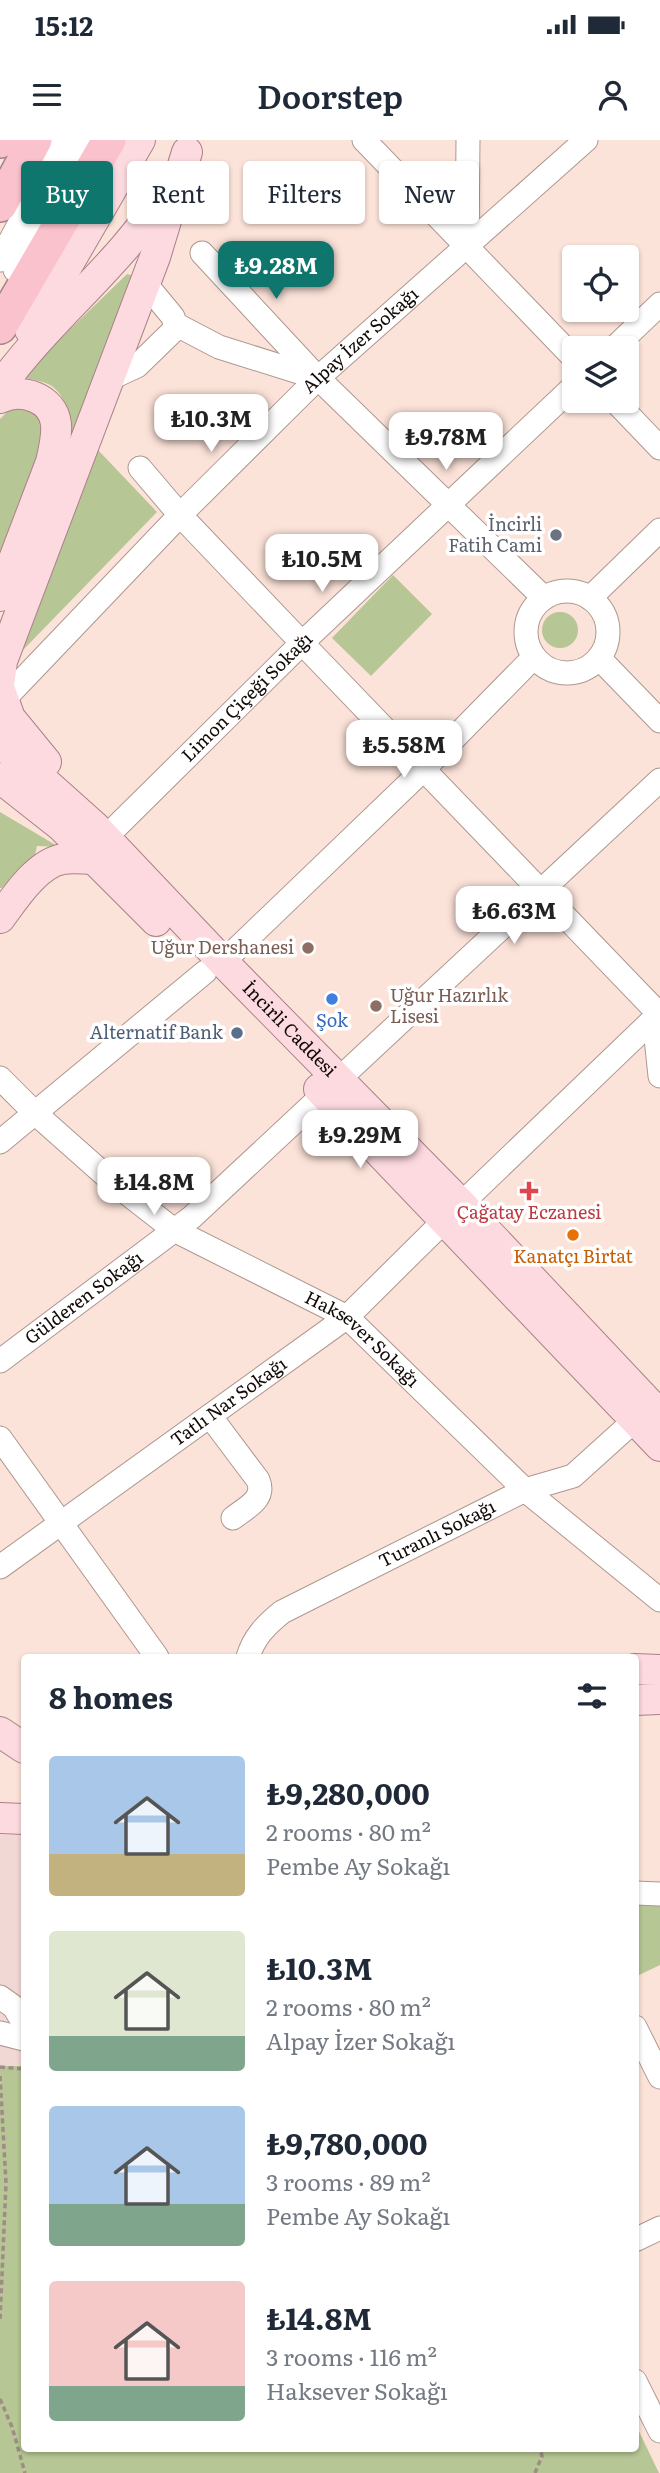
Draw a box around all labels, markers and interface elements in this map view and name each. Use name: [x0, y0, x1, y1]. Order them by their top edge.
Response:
text: 15:12: [35, 5, 93, 44]
text: Doorstep: [257, 71, 403, 119]
icon: menu: [28, 76, 66, 114]
icon: person: [594, 76, 632, 114]
chip: Buy: [21, 161, 113, 224]
chip: Rent: [127, 161, 229, 224]
chip: Filters: [243, 161, 365, 224]
chip: New: [379, 161, 479, 224]
pin: ₺9.28M: [219, 242, 333, 301]
map controls: [562, 245, 639, 413]
button: locate: [562, 245, 639, 322]
text: ₺9.28M: [234, 247, 318, 281]
street label: Alpay İzer Sokağı: [295, 280, 424, 399]
button: layers: [562, 336, 639, 413]
pin: ₺10.3M: [154, 394, 268, 454]
text: ₺10.3M: [170, 400, 252, 434]
pin: ₺9.78M: [389, 412, 503, 472]
text: ₺9.78M: [405, 418, 487, 452]
place label: İncirli Fatih Cami: [448, 510, 542, 558]
marker: İncirli Fatih Cami: [548, 527, 564, 543]
pin: ₺10.5M: [265, 534, 379, 594]
text: ₺10.5M: [281, 540, 363, 574]
street label: Limon Çiçeği Sokağı: [174, 625, 318, 767]
pin: ₺5.58M: [347, 720, 461, 780]
text: ₺5.58M: [362, 726, 446, 760]
pin: ₺6.63M: [457, 886, 571, 946]
text: ₺6.63M: [472, 892, 556, 926]
place label: Uğur Dershanesi: [150, 933, 294, 960]
marker: Uğur Dershanesi: [300, 940, 316, 956]
street label: İncirli Caddesi: [237, 974, 344, 1082]
place label: Uğur Hazırlık Lisesi: [390, 981, 509, 1029]
marker: Şok: [324, 991, 340, 1007]
marker: Uğur Hazırlık Lisesi: [368, 998, 384, 1014]
place label: Şok: [316, 1006, 349, 1033]
place label: Alternatif Bank: [90, 1018, 224, 1045]
marker: Alternatif Bank: [229, 1025, 245, 1041]
pin: ₺9.29M: [303, 1110, 417, 1170]
text: ₺9.29M: [318, 1116, 402, 1150]
pin: ₺14.8M: [97, 1158, 211, 1217]
text: ₺14.8M: [113, 1163, 195, 1197]
marker: Çağatay Eczanesi: [521, 1183, 537, 1199]
place label: Çağatay Eczanesi: [457, 1198, 601, 1225]
marker: Kanatçı Birtat: [565, 1227, 581, 1243]
place label: Kanatçı Birtat: [513, 1242, 634, 1269]
street label: Gülderen Sokağı: [18, 1244, 148, 1350]
street label: Haksever Sokağı: [300, 1283, 426, 1393]
street label: Tatlı Nar Sokağı: [164, 1350, 292, 1452]
street label: Turanlı Sokağı: [373, 1492, 500, 1573]
text: 8 homes: [49, 1674, 173, 1718]
icon: filters: [573, 1677, 611, 1715]
text: ₺9,280,000: [266, 1770, 430, 1814]
icon: home: [105, 1784, 189, 1868]
text: 2 rooms · 80 m²: [266, 1814, 431, 1848]
text: Pembe Ay Sokağı: [266, 1848, 450, 1882]
text: ₺10.3M: [266, 1945, 373, 1989]
icon: home: [105, 1959, 189, 2043]
text: 2 rooms · 80 m²: [266, 1989, 431, 2023]
text: Alpay İzer Sokağı: [266, 2023, 455, 2057]
text: ₺9,780,000: [266, 2120, 428, 2164]
icon: home: [105, 2134, 189, 2218]
text: 3 rooms · 89 m²: [266, 2164, 431, 2198]
text: Pembe Ay Sokağı: [266, 2198, 450, 2232]
text: ₺14.8M: [266, 2295, 372, 2339]
icon: home: [105, 2309, 189, 2393]
text: 3 rooms · 116 m²: [266, 2339, 437, 2373]
text: Haksever Sokağı: [266, 2373, 448, 2407]

